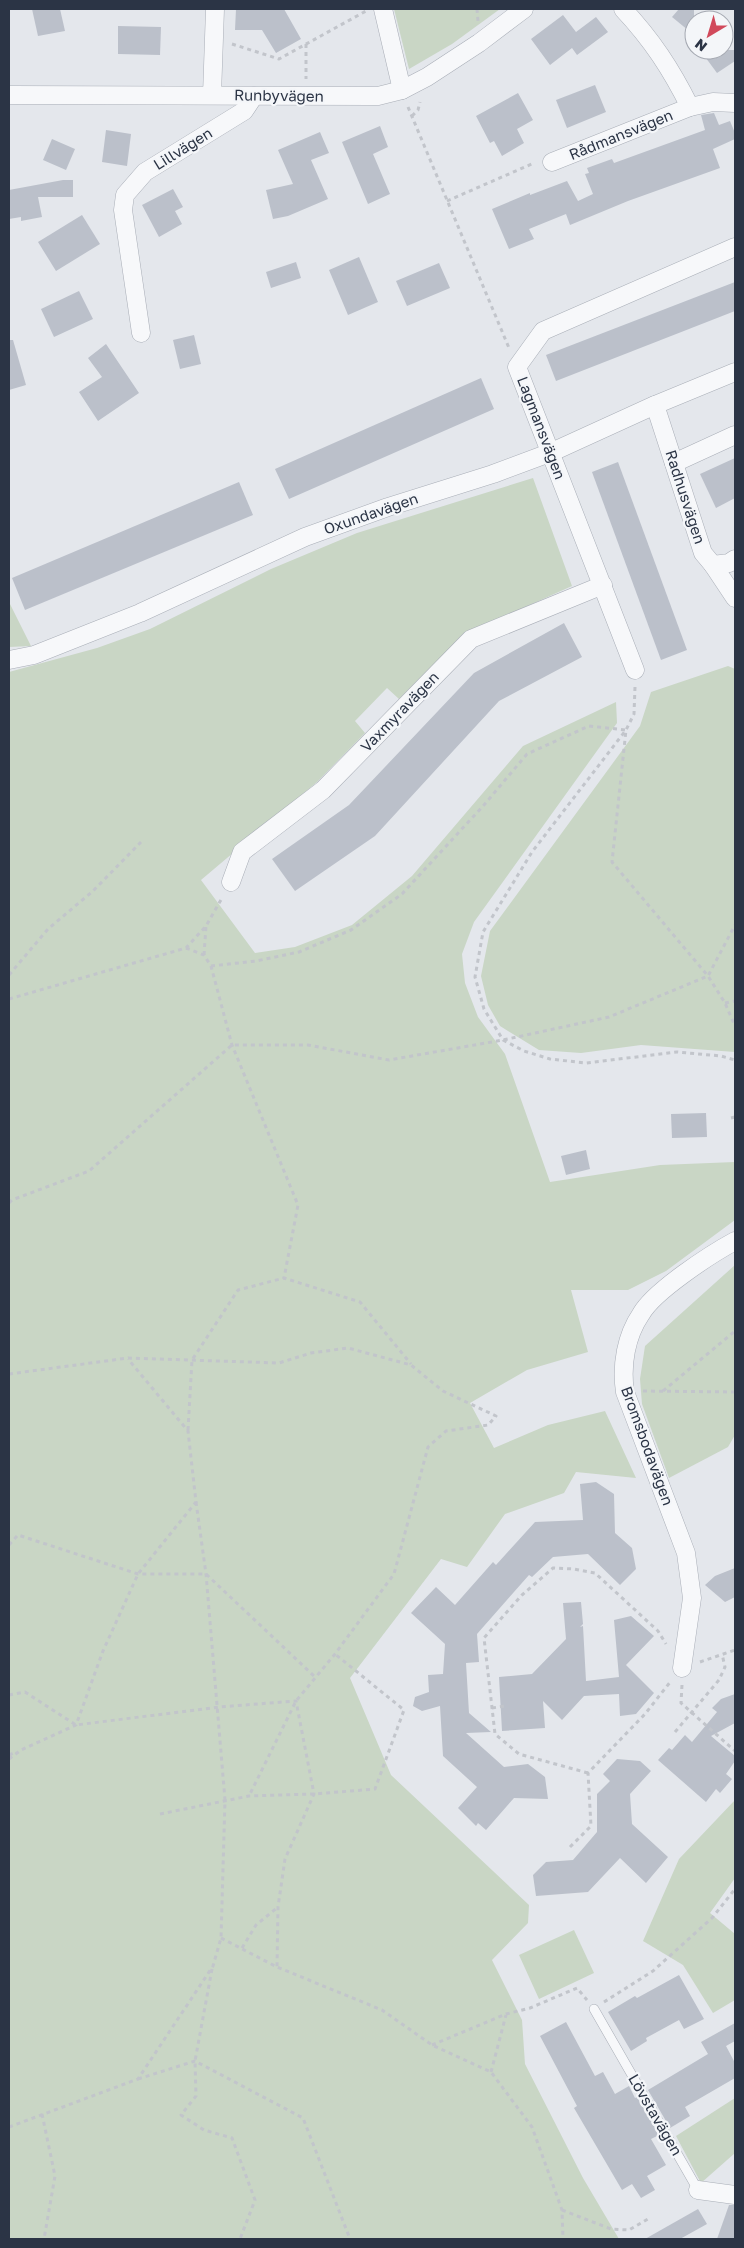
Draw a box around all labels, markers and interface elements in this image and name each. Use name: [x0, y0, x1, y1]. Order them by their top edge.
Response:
north arrow: [684, 10, 734, 60]
text: N: [691, 36, 710, 56]
street label: Runbyvägen: [234, 85, 324, 105]
street label: Rådmansvägen: [566, 105, 675, 163]
street label: Lillvägen: [150, 123, 215, 173]
street label: Lagmansvägen: [514, 374, 570, 482]
street label: Radhusvägen: [662, 447, 710, 546]
street label: Oxundavägen: [321, 488, 420, 538]
street label: Vaxmyravägen: [356, 667, 442, 755]
street label: Bromsbodavägen: [618, 1384, 678, 1508]
street label: Lövstavägen: [625, 2070, 687, 2159]

